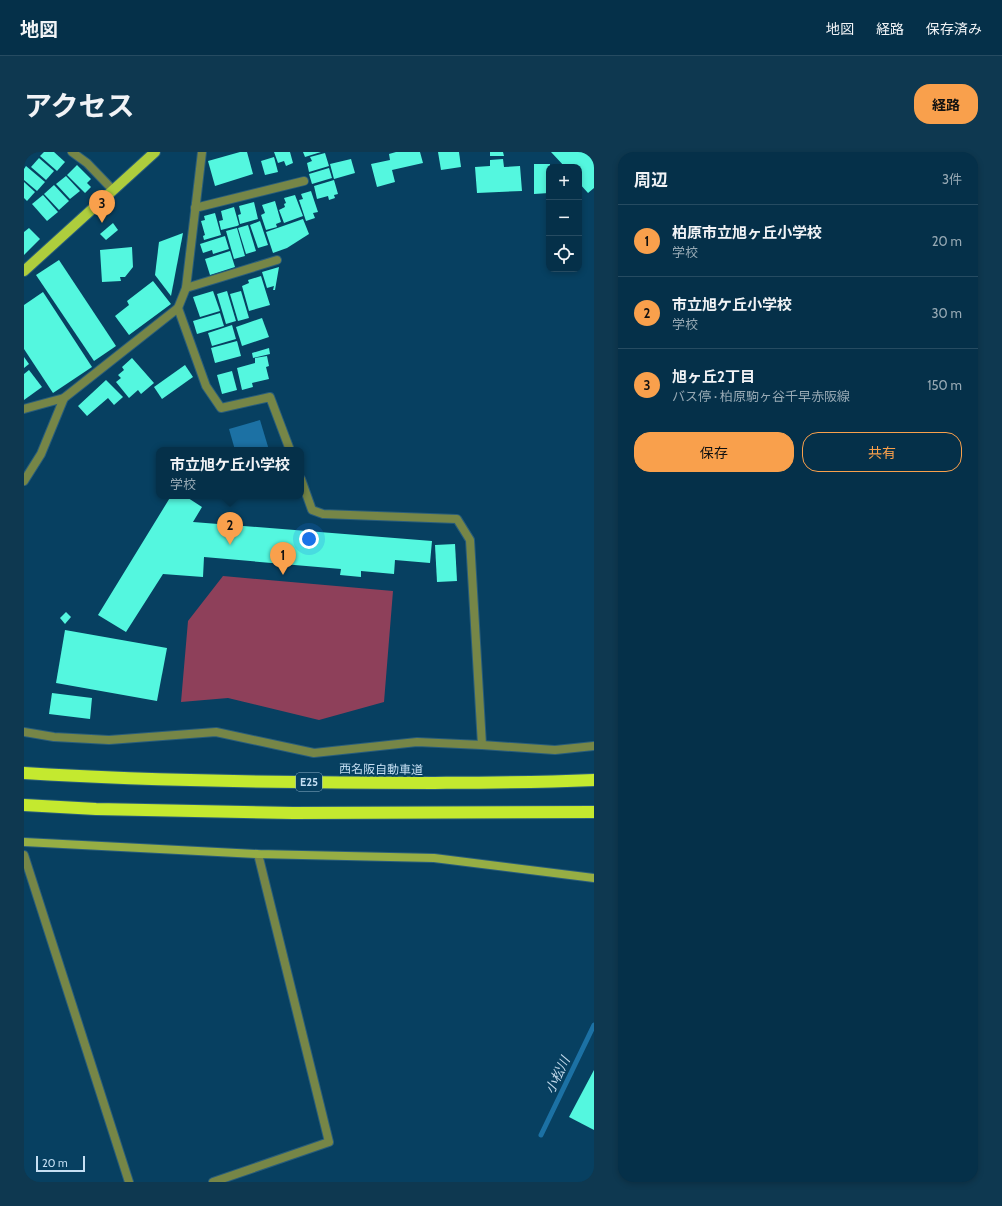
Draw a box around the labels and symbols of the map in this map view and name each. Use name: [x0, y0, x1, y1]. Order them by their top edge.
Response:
pin: 3: [89, 190, 115, 223]
pin: 2: [217, 512, 243, 545]
your location: [299, 529, 319, 549]
pin: 1: [270, 542, 296, 575]
street label: 西名阪自動車道: [339, 761, 423, 777]
road number: E25: [296, 773, 322, 791]
water label: 小松川: [541, 1052, 574, 1096]
scale bar: [36, 1154, 85, 1173]

